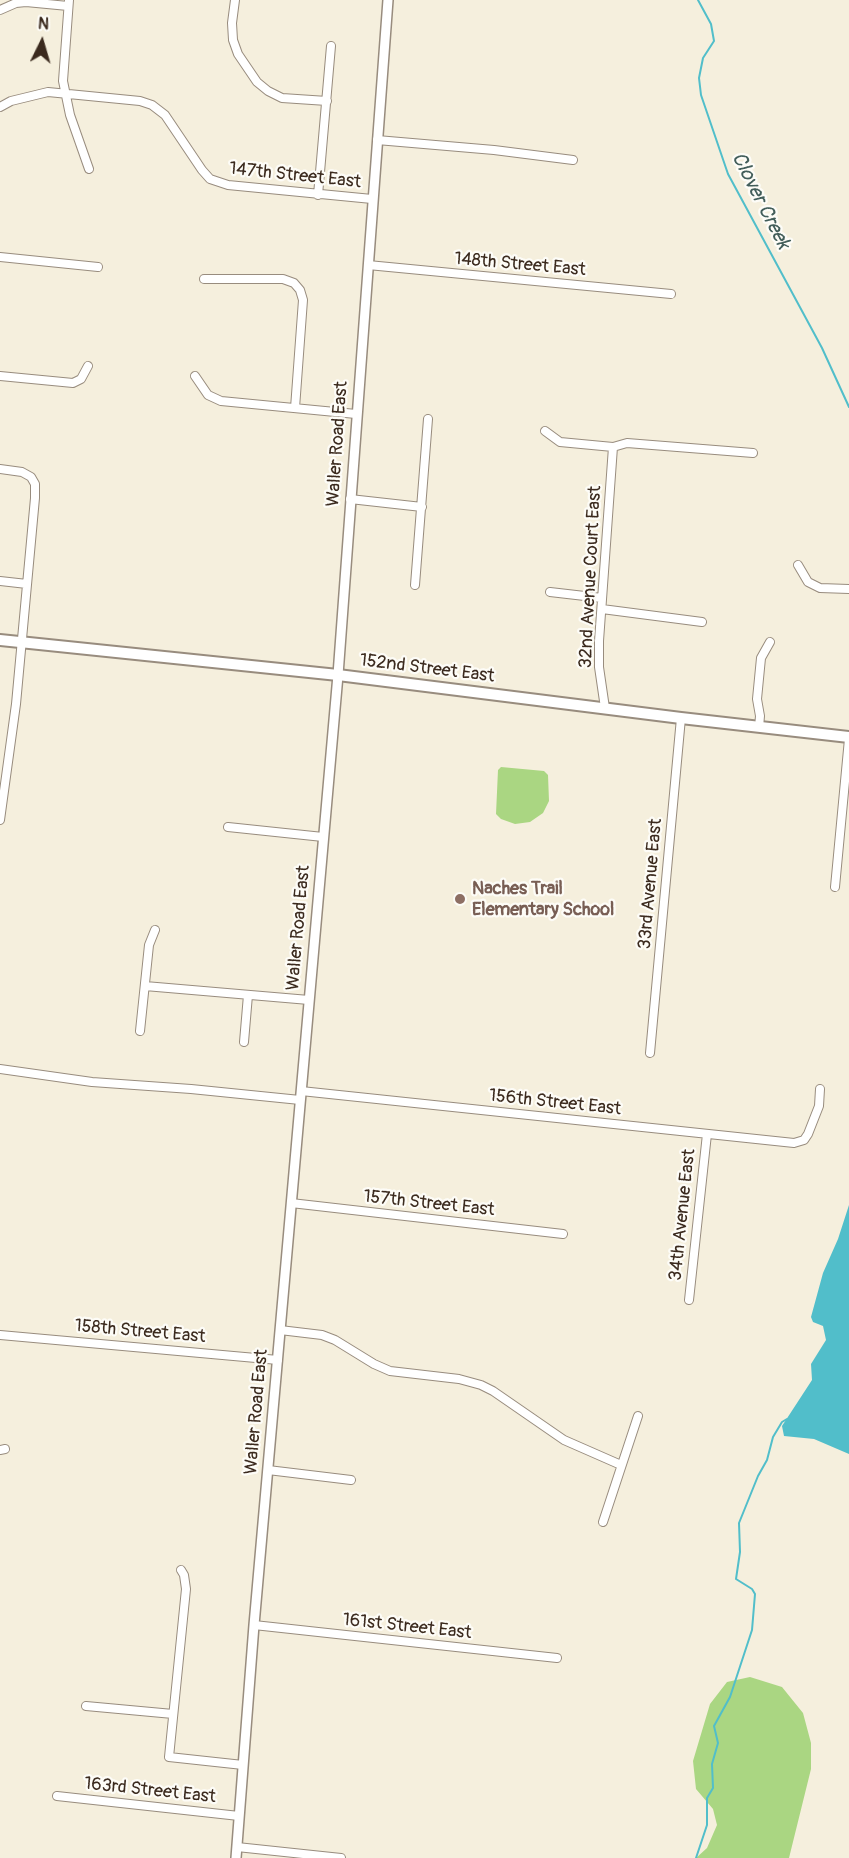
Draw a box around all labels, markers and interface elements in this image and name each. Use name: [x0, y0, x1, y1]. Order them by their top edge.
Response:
north arrow: [12, 12, 72, 72]
text: N: [37, 14, 50, 35]
water label: Clover Creek: [725, 149, 795, 253]
street label: 147th Street East: [228, 158, 362, 194]
street label: 148th Street East: [453, 248, 587, 282]
street label: Waller Road East: [323, 381, 353, 507]
street label: 32nd Avenue Court East: [575, 485, 607, 669]
street label: 152nd Street East: [358, 650, 496, 688]
street label: 33rd Avenue East: [635, 818, 667, 950]
street label: Waller Road East: [283, 864, 315, 992]
place label: Naches Trail Elementary School: [472, 878, 614, 920]
marker: Naches Trail Elementary School: [453, 892, 467, 906]
street label: 156th Street East: [488, 1085, 622, 1121]
street label: 34th Avenue East: [665, 1148, 701, 1282]
street label: 157th Street East: [362, 1186, 496, 1222]
street label: 158th Street East: [74, 1316, 206, 1348]
street label: Waller Road East: [241, 1348, 273, 1476]
street label: 161st Street East: [341, 1609, 473, 1645]
street label: 163rd Street East: [83, 1773, 217, 1809]

